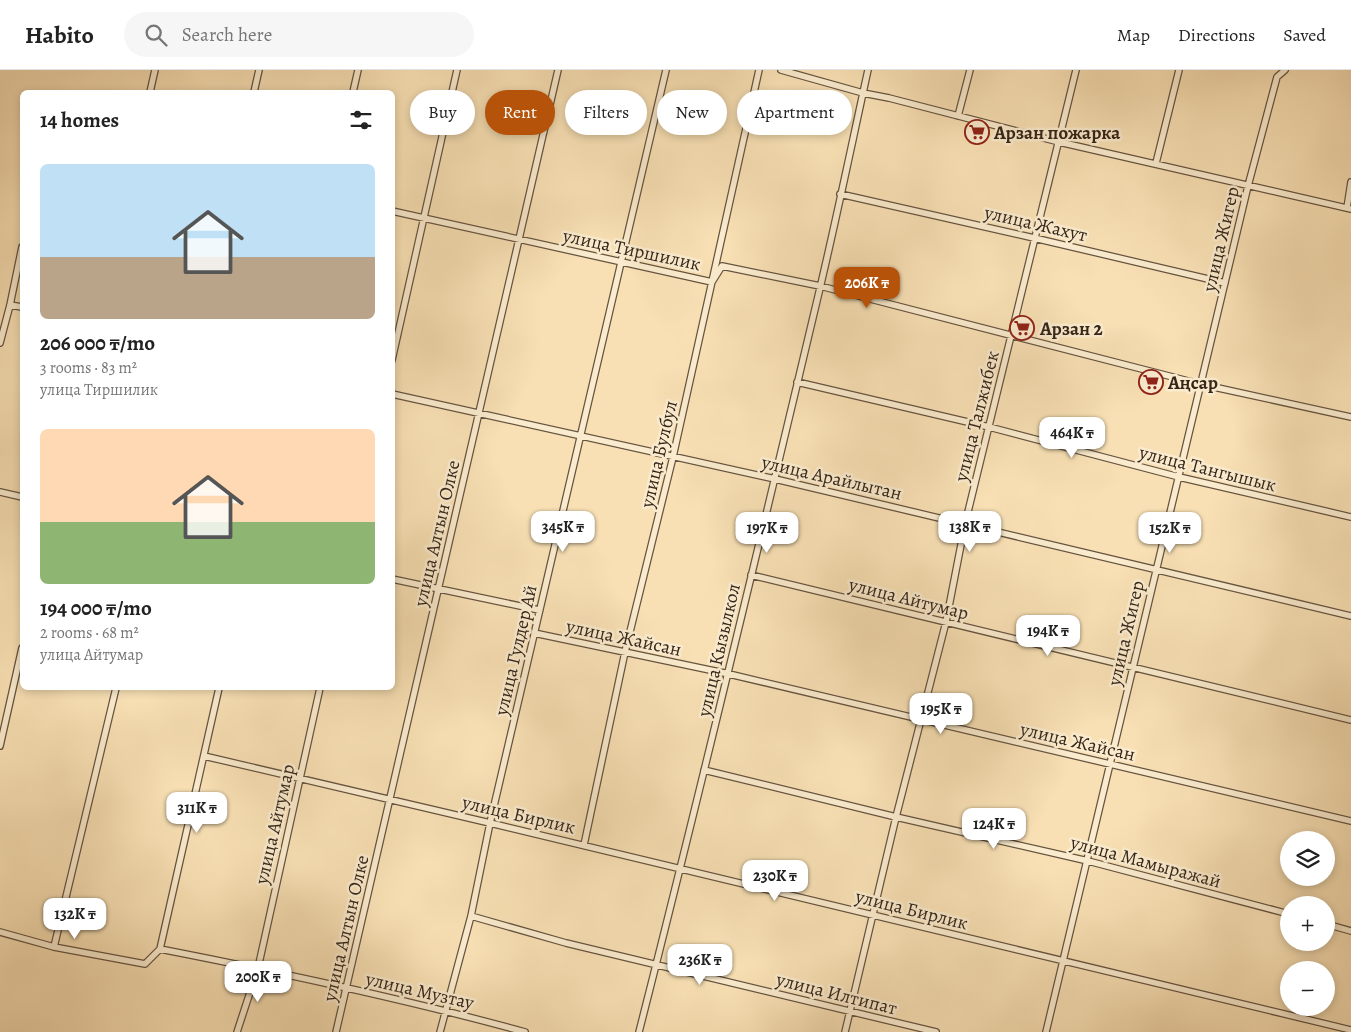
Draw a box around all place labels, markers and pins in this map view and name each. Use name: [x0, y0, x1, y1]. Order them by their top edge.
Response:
supermarket icon: Арзан пожарка: [964, 119, 990, 145]
place label: Арзан пожарка: [993, 120, 1121, 146]
pin: 206K ₸: [826, 266, 908, 309]
supermarket icon: Арзан 2: [1009, 315, 1035, 341]
place label: Арзан 2: [1039, 316, 1103, 342]
supermarket icon: Аңсар: [1138, 369, 1164, 395]
place label: Аңсар: [1167, 370, 1218, 396]
pin: 464K ₸: [1031, 416, 1113, 459]
pin: 345K ₸: [522, 510, 604, 553]
pin: 138K ₸: [929, 510, 1011, 553]
pin: 197K ₸: [726, 512, 808, 554]
pin: 152K ₸: [1129, 512, 1211, 554]
pin: 194K ₸: [1007, 614, 1089, 657]
pin: 195K ₸: [900, 692, 982, 735]
pin: 311K ₸: [156, 792, 238, 834]
pin: 124K ₸: [953, 808, 1035, 850]
pin: 230K ₸: [734, 860, 816, 902]
pin: 132K ₸: [34, 898, 116, 940]
pin: 236K ₸: [659, 944, 741, 986]
pin: 200K ₸: [217, 960, 299, 1003]

